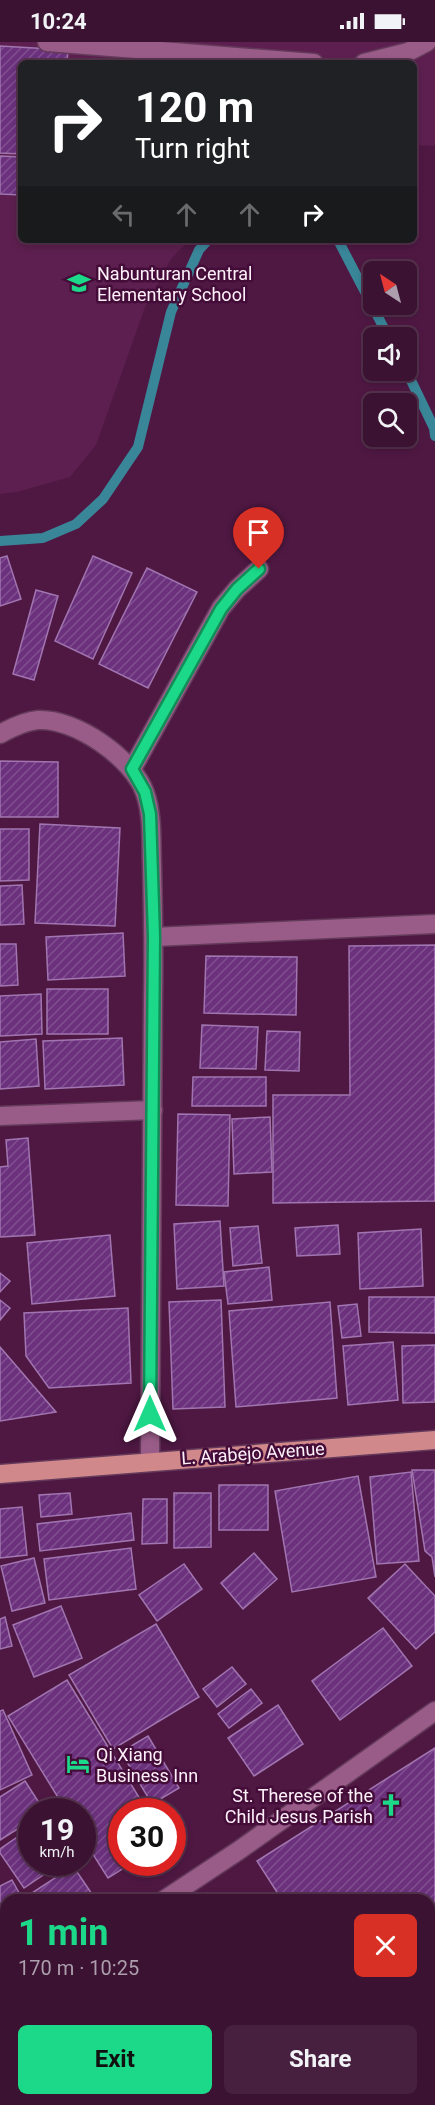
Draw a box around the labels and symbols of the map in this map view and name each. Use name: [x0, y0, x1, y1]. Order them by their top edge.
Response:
north arrow: [363, 261, 417, 315]
place label: Nabunturan Central Elementary School: [97, 263, 252, 305]
school or university icon: Nabunturan Central Elementary School: [66, 270, 92, 296]
pin: [233, 507, 284, 569]
position arrow: [118, 1382, 182, 1446]
street label: L. Arabejo Avenue: [181, 1438, 325, 1468]
place label: Qi Xiang Business Inn: [96, 1744, 198, 1786]
hotel icon: Qi Xiang Business Inn: [65, 1751, 91, 1777]
place label: St. Therese of the Child Jesus Parish: [225, 1785, 373, 1827]
church icon: St. Therese of the Child Jesus Parish: [378, 1792, 404, 1818]
speed limit sign: 30: [108, 1798, 186, 1876]

